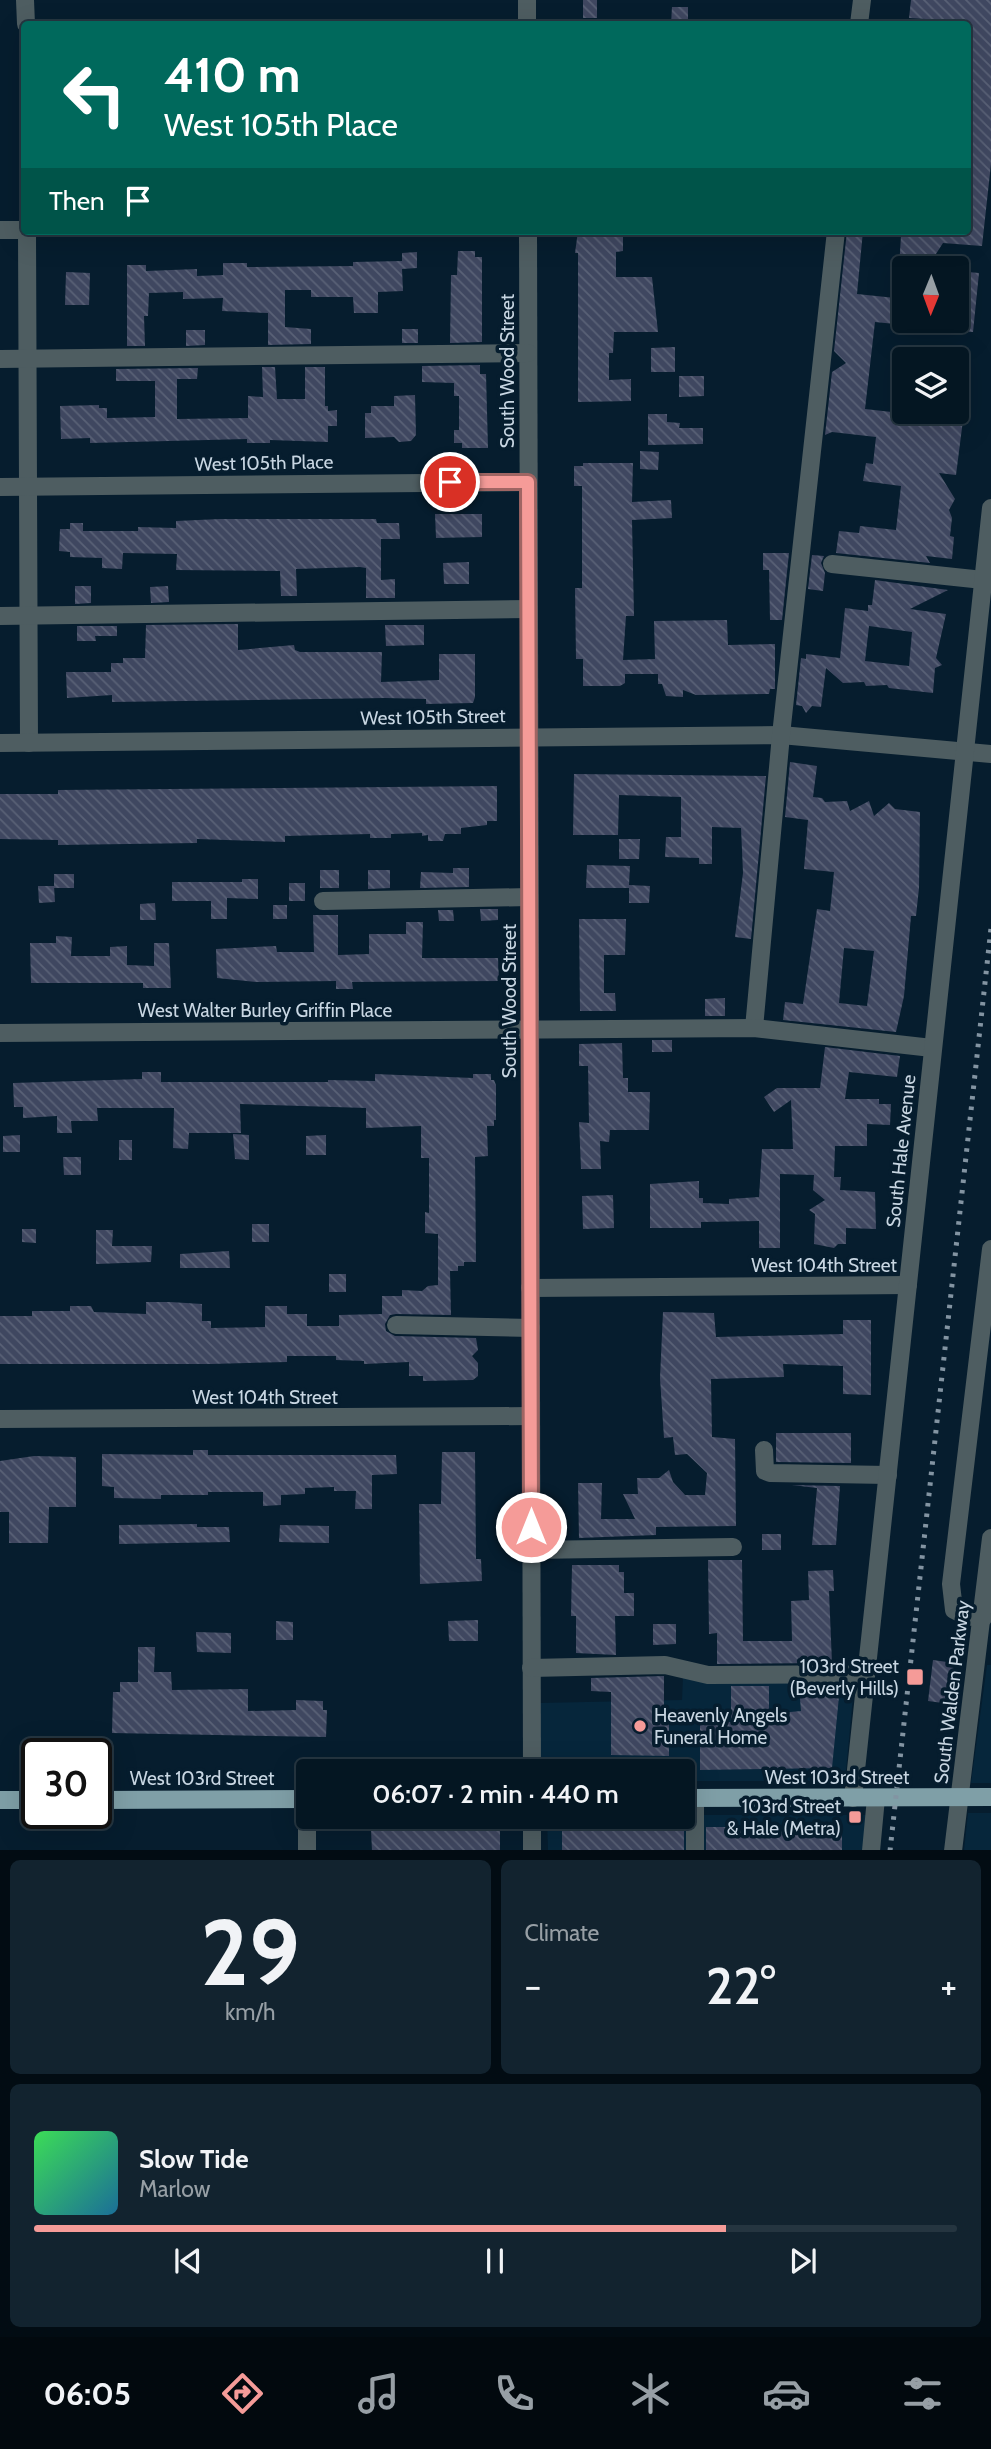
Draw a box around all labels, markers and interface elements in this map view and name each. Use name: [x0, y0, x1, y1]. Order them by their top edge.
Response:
text: 410 m: [164, 45, 300, 104]
icon: left: [49, 49, 140, 140]
text: West 105th Place: [164, 105, 398, 144]
icon: arrive: [119, 182, 157, 220]
text: Then: [49, 185, 105, 217]
north arrow: [892, 256, 970, 332]
map controls: [892, 256, 969, 424]
street label: South Wood Street: [496, 293, 519, 448]
button: layers: [892, 347, 969, 424]
street label: West 105th Place: [194, 450, 334, 476]
pin: [420, 452, 480, 512]
icon: arrive: [431, 463, 469, 501]
street label: West 105th Street: [360, 704, 506, 730]
street label: South Wood Street: [498, 923, 521, 1078]
street label: West Walter Burley Griffin Place: [138, 999, 392, 1022]
street label: South Hale Avenue: [882, 1073, 920, 1229]
street label: West 104th Street: [751, 1254, 897, 1277]
street label: West 104th Street: [192, 1386, 338, 1409]
position arrow: [494, 1490, 568, 1564]
street label: South Walden Parkway: [929, 1599, 975, 1785]
place label: 103rd Street (Beverly Hills): [790, 1655, 900, 1700]
marker: 103rd Street (Beverly Hills): [905, 1667, 925, 1687]
place label: Heavenly Angels Funeral Home: [654, 1704, 787, 1749]
marker: Heavenly Angels Funeral Home: [632, 1718, 648, 1734]
speed limit sign: 30: [21, 1738, 112, 1829]
street label: West 103rd Street: [765, 1766, 910, 1789]
street label: West 103rd Street: [130, 1767, 275, 1790]
text: 06:07 · 2 min · 440 m: [372, 1778, 619, 1810]
place label: 103rd Street & Hale (Metra): [727, 1795, 842, 1840]
marker: 103rd Street & Hale (Metra): [847, 1809, 863, 1825]
text: 29: [201, 1897, 300, 2008]
text: Climate: [525, 1919, 599, 1947]
text: 22°: [706, 1954, 776, 2017]
text: −: [525, 1962, 541, 2009]
text: +: [940, 1962, 957, 2009]
text: km/h: [225, 1998, 275, 2026]
text: Slow Tide: [139, 2143, 249, 2175]
text: Marlow: [139, 2175, 210, 2203]
icon: previous: [169, 2242, 207, 2280]
icon: pause: [476, 2242, 514, 2280]
icon: next: [784, 2242, 822, 2280]
icon: directions: [218, 2369, 267, 2418]
icon: music: [354, 2369, 403, 2418]
icon: phone: [490, 2369, 539, 2418]
icon: climate: [626, 2369, 675, 2418]
icon: car: [762, 2369, 811, 2418]
icon: filters: [898, 2369, 947, 2418]
text: 06:05: [44, 2374, 131, 2413]

